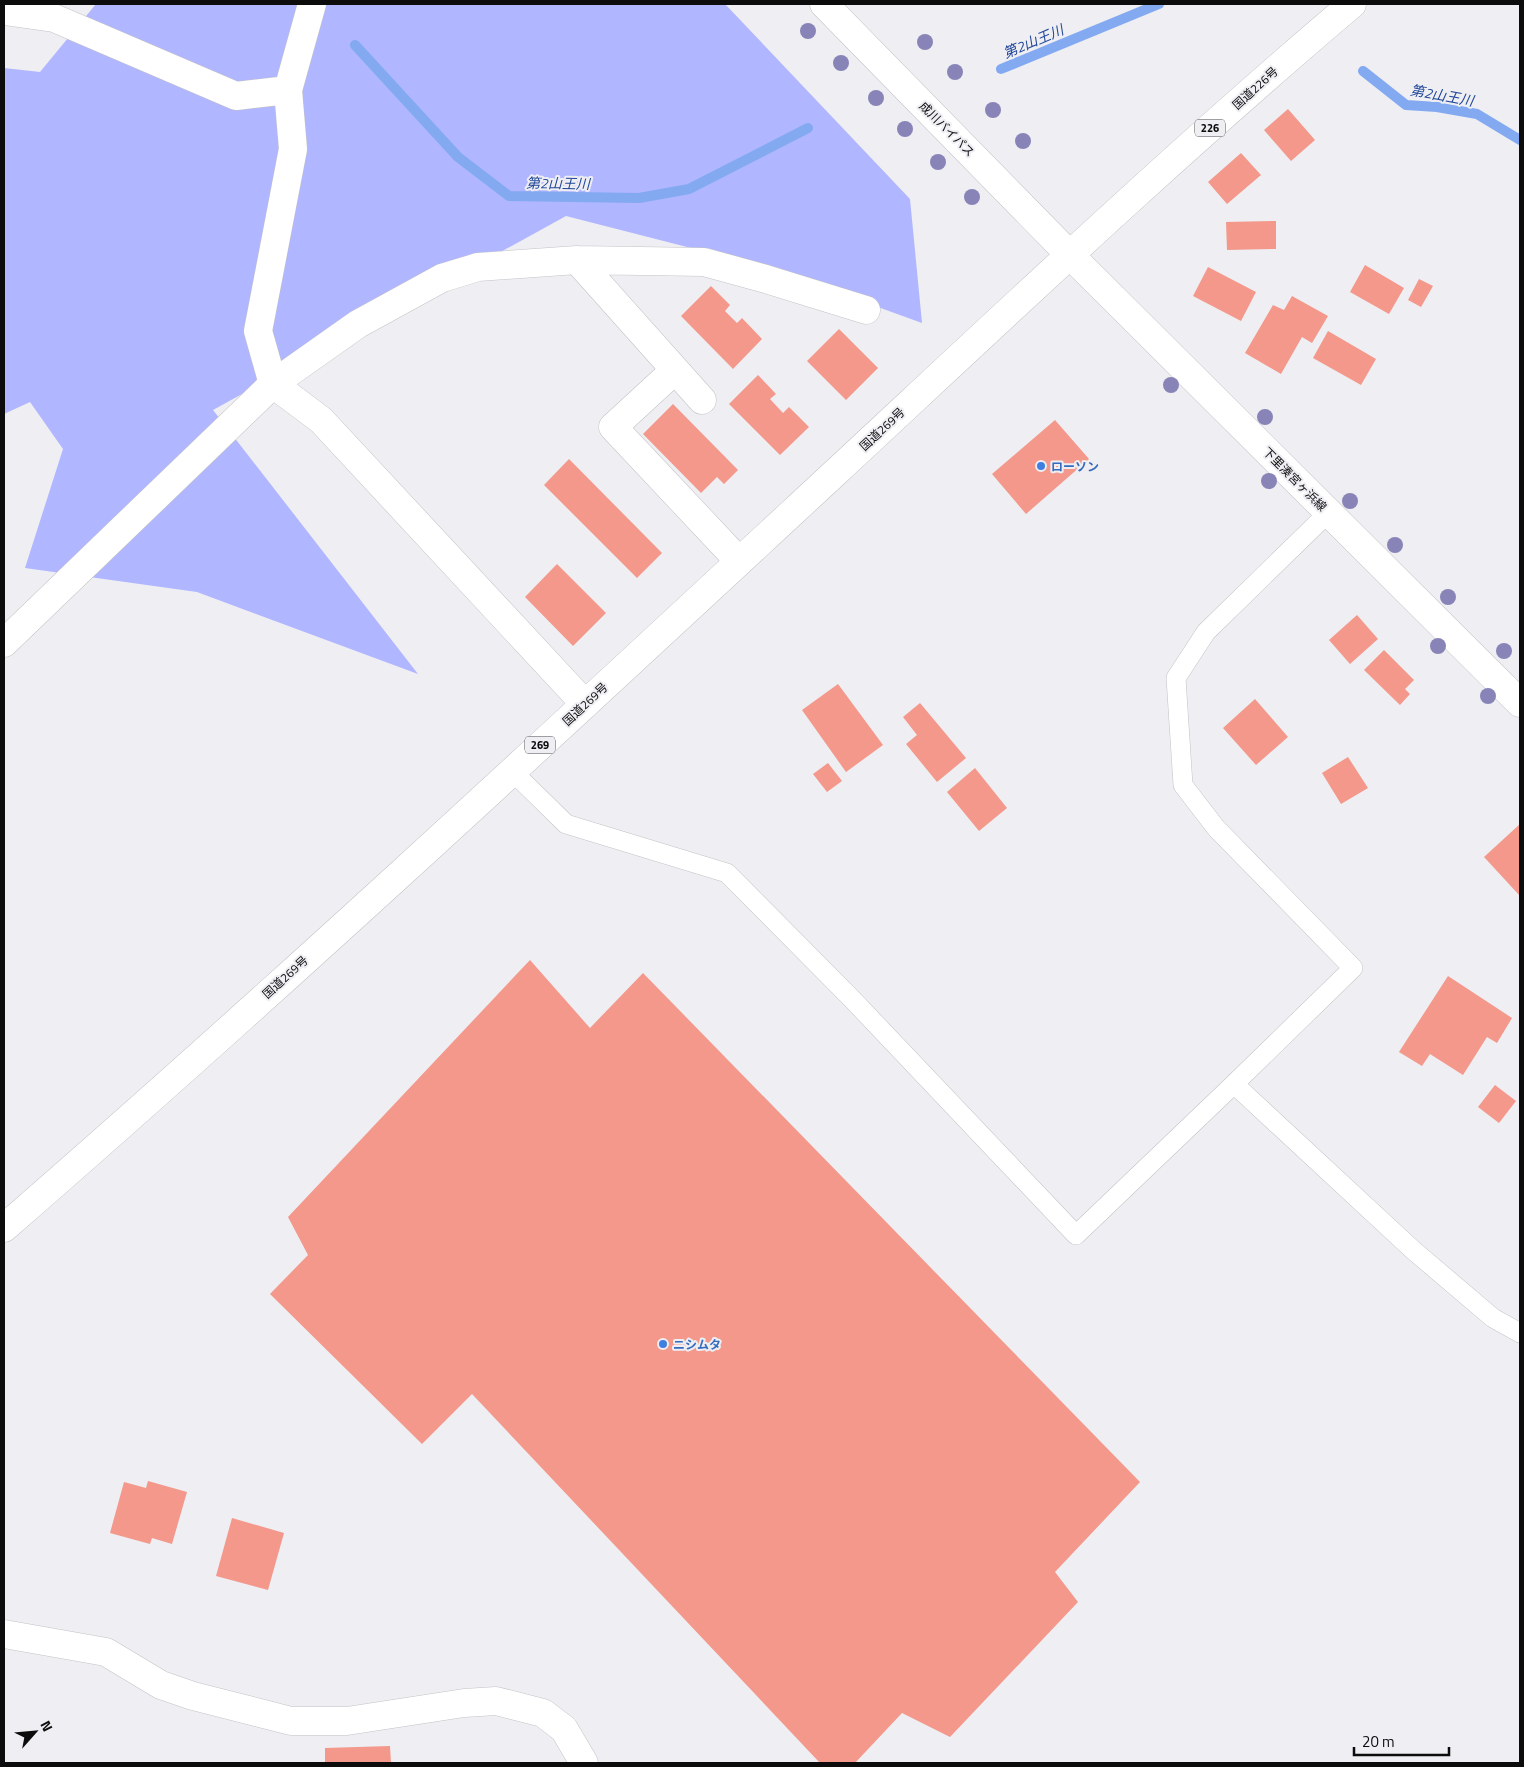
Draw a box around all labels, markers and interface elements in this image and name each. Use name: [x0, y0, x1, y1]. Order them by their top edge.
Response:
water label: 第2山王川: [1000, 18, 1068, 63]
street label: 国道226号: [1228, 62, 1282, 114]
water label: 第2山王川: [1409, 79, 1477, 111]
street label: 成川バイパス: [915, 97, 979, 161]
road number: 226: [1195, 120, 1225, 136]
water label: 第2山王川: [526, 172, 592, 194]
street label: 国道269号: [855, 403, 909, 455]
street label: 下里湊宮ヶ浜線: [1259, 443, 1331, 515]
place label: ローソン: [1051, 457, 1099, 476]
marker: ローソン: [1035, 460, 1047, 472]
street label: 国道269号: [558, 678, 612, 730]
road number: 269: [525, 736, 555, 754]
street label: 国道269号: [258, 951, 312, 1003]
place label: ニシムタ: [673, 1335, 721, 1354]
marker: ニシムタ: [657, 1338, 669, 1350]
north arrow: [10, 1707, 60, 1757]
text: N: [35, 1717, 59, 1735]
scale bar: [1354, 1724, 1449, 1756]
text: 20 m: [1362, 1730, 1395, 1753]

